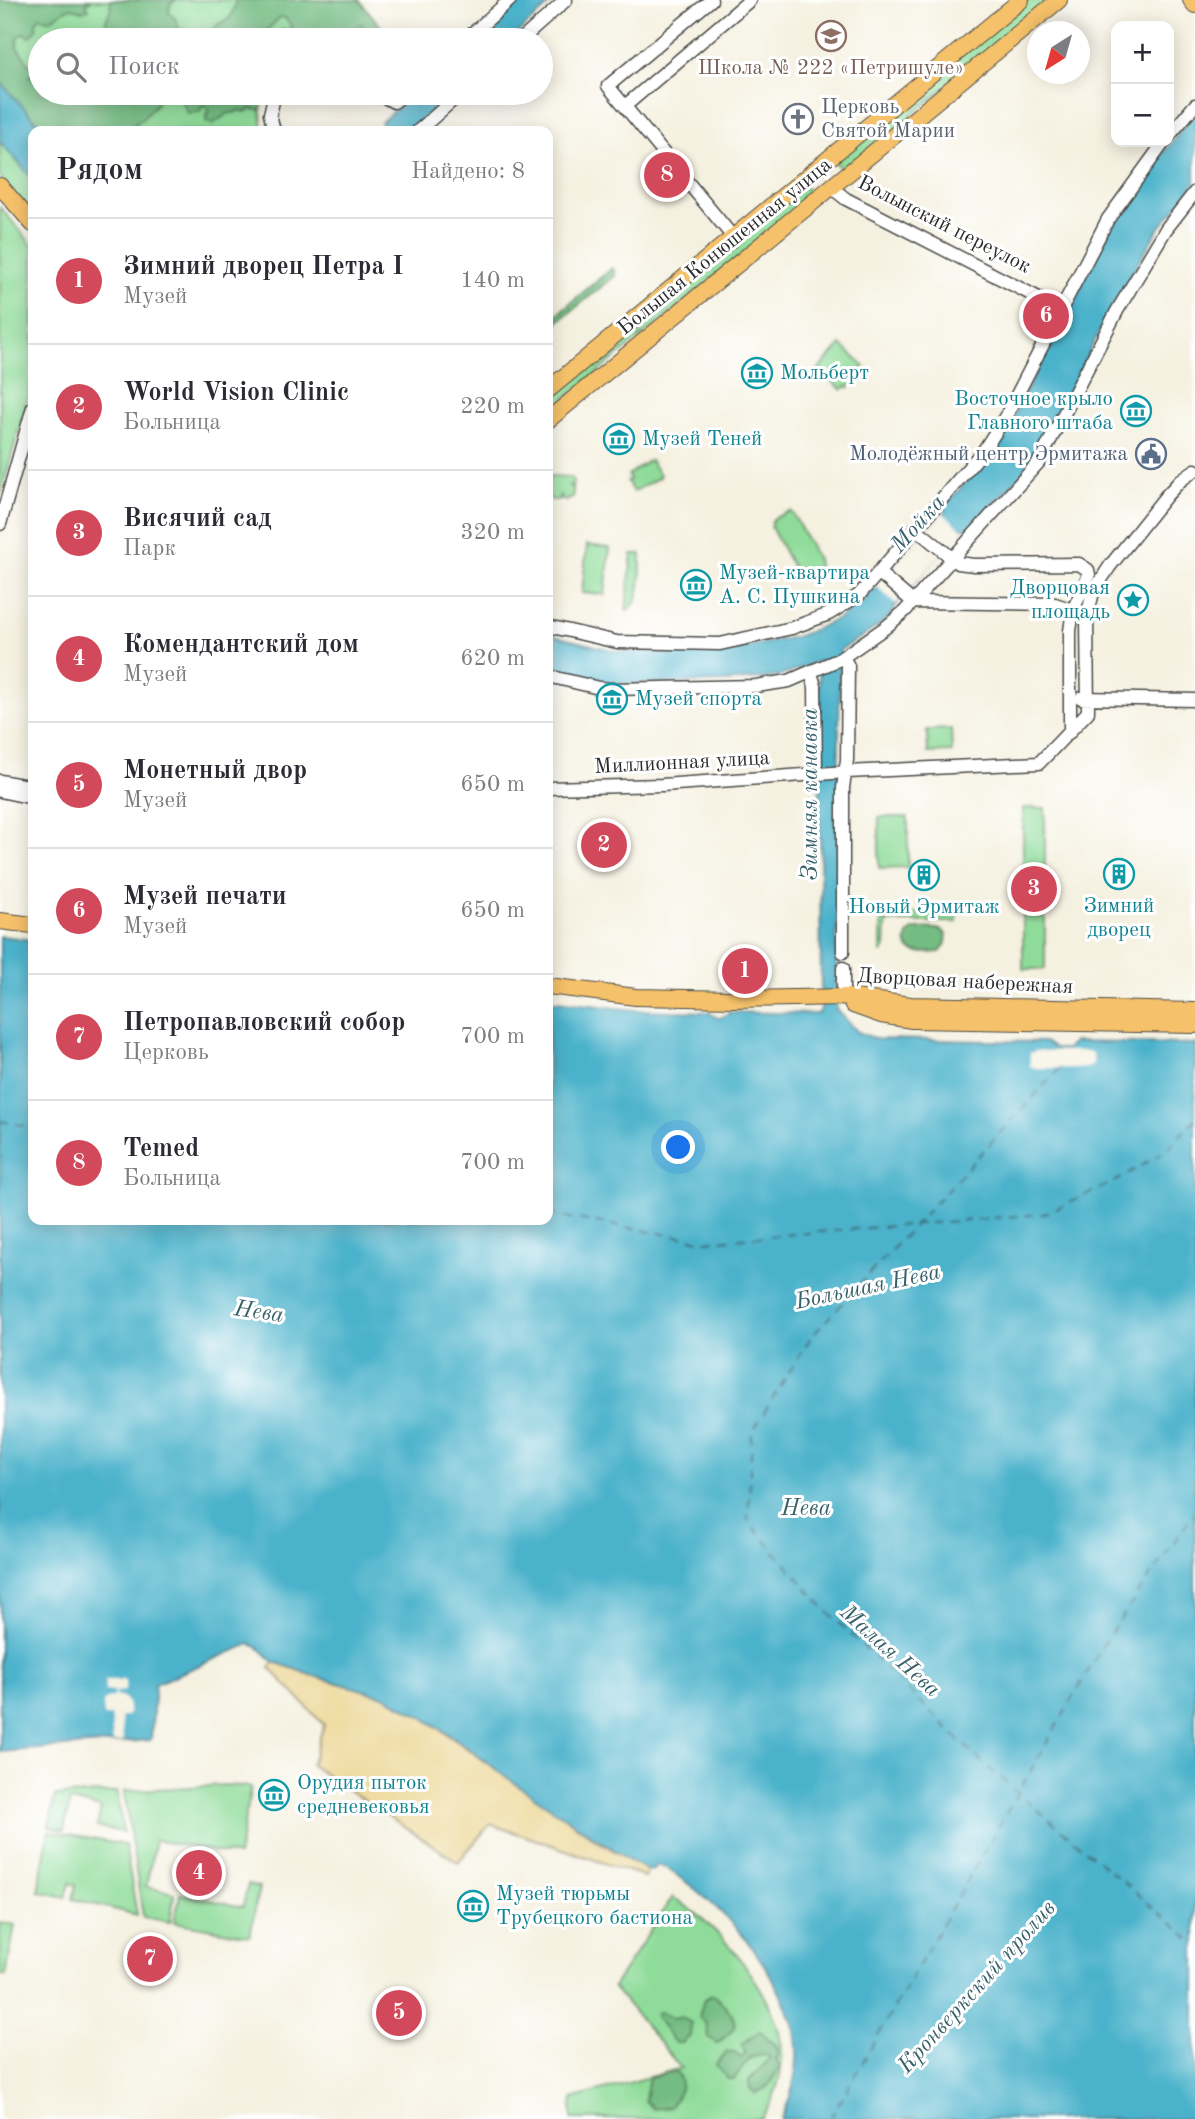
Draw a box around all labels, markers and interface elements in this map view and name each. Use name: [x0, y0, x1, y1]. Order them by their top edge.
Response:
school or university icon: Школа № 222 «Петришуле»: [814, 19, 848, 53]
north arrow: [1027, 21, 1090, 84]
map controls: [1111, 21, 1174, 147]
button: +: [1111, 21, 1174, 84]
search box: [28, 28, 553, 105]
icon: search: [52, 48, 90, 86]
text: Поиск: [108, 54, 180, 80]
place label: Школа № 222 «Петришуле»: [698, 58, 964, 79]
button: −: [1111, 84, 1174, 147]
place label: Церковь Святой Марии: [821, 97, 955, 142]
church icon: Церковь Святой Марии: [781, 102, 815, 136]
pin: 8: [644, 149, 690, 201]
street label: Большая Конюшенная улица: [614, 154, 836, 340]
text: Рядом: [56, 156, 143, 186]
text: Найдено: 8: [411, 160, 525, 183]
street label: Волынский переулок: [854, 172, 1034, 278]
text: Зимний дворец Петра I: [123, 254, 403, 280]
text: 1: [72, 269, 86, 292]
text: 140 m: [460, 269, 525, 292]
text: Музей: [123, 285, 187, 308]
pin: 6: [1023, 290, 1069, 342]
museum icon: Мольберт: [740, 356, 774, 390]
place label: Мольберт: [780, 363, 869, 384]
text: World Vision Clinic: [123, 380, 349, 406]
place label: Восточное крыло Главного штаба: [954, 389, 1113, 434]
museum icon: Восточное крыло Главного штаба: [1119, 394, 1153, 428]
text: 2: [72, 395, 86, 418]
text: 220 m: [460, 395, 525, 418]
text: Больница: [123, 411, 221, 434]
museum icon: Музей Теней: [602, 422, 636, 456]
place label: Музей Теней: [642, 429, 762, 450]
public building icon: Молодёжный центр Эрмитажа: [1134, 437, 1168, 471]
place label: Молодёжный центр Эрмитажа: [849, 444, 1128, 465]
water label: Мойка: [886, 491, 950, 558]
text: Висячий сад: [123, 506, 272, 532]
text: 3: [72, 521, 86, 544]
text: 320 m: [460, 521, 525, 544]
text: Парк: [123, 537, 176, 560]
place label: Музей-квартира А. С. Пушкина: [719, 563, 870, 608]
museum icon: Музей-квартира А. С. Пушкина: [679, 568, 713, 602]
place label: Дворцовая площадь: [1010, 578, 1110, 623]
place icon: Дворцовая площадь: [1116, 583, 1150, 617]
text: Комендантский дом: [123, 632, 359, 658]
text: 4: [72, 647, 86, 670]
text: 620 m: [460, 647, 525, 670]
text: Музей: [123, 663, 187, 686]
museum icon: Музей спорта: [595, 682, 629, 716]
place label: Музей спорта: [635, 689, 762, 710]
water label: Зимняя канавка: [798, 708, 822, 880]
street label: Миллионная улица: [594, 748, 770, 778]
text: Монетный двор: [123, 758, 307, 784]
text: 5: [72, 773, 86, 796]
text: 650 m: [460, 773, 525, 796]
text: Музей: [123, 789, 187, 812]
pin: 2: [581, 819, 627, 871]
building icon: Зимний дворец: [1102, 857, 1136, 891]
building icon: Новый Эрмитаж: [907, 858, 941, 892]
pin: 3: [1011, 863, 1057, 915]
text: Музей печати: [123, 884, 287, 910]
place label: Зимний дворец: [1084, 896, 1154, 941]
place label: Новый Эрмитаж: [848, 897, 1000, 918]
text: 6: [72, 899, 86, 922]
text: 650 m: [460, 899, 525, 922]
text: Музей: [123, 915, 187, 938]
pin: 1: [722, 945, 768, 997]
street label: Дворцовая набережная: [856, 966, 1074, 998]
text: Петропавловский собор: [123, 1010, 405, 1036]
text: 7: [72, 1025, 86, 1048]
text: 700 m: [460, 1025, 525, 1048]
text: Церковь: [123, 1041, 209, 1064]
your location: [661, 1130, 695, 1164]
text: Temed: [123, 1136, 199, 1162]
text: 8: [72, 1151, 86, 1174]
text: 700 m: [460, 1151, 525, 1174]
text: Больница: [123, 1167, 221, 1190]
water label: Большая Нева: [792, 1260, 943, 1314]
water label: Нева: [232, 1297, 285, 1327]
water label: Нева: [780, 1497, 831, 1520]
water label: Малая Нева: [835, 1600, 945, 1702]
place label: Орудия пыток средневековья: [297, 1773, 430, 1818]
museum icon: Орудия пыток средневековья: [257, 1778, 291, 1812]
pin: 4: [176, 1847, 222, 1899]
place label: Музей тюрьмы Трубецкого бастиона: [496, 1884, 693, 1929]
museum icon: Музей тюрьмы Трубецкого бастиона: [456, 1889, 490, 1923]
water label: Кронверкский пролив: [893, 1896, 1061, 2079]
pin: 7: [127, 1933, 173, 1985]
pin: 5: [376, 1987, 422, 2039]

